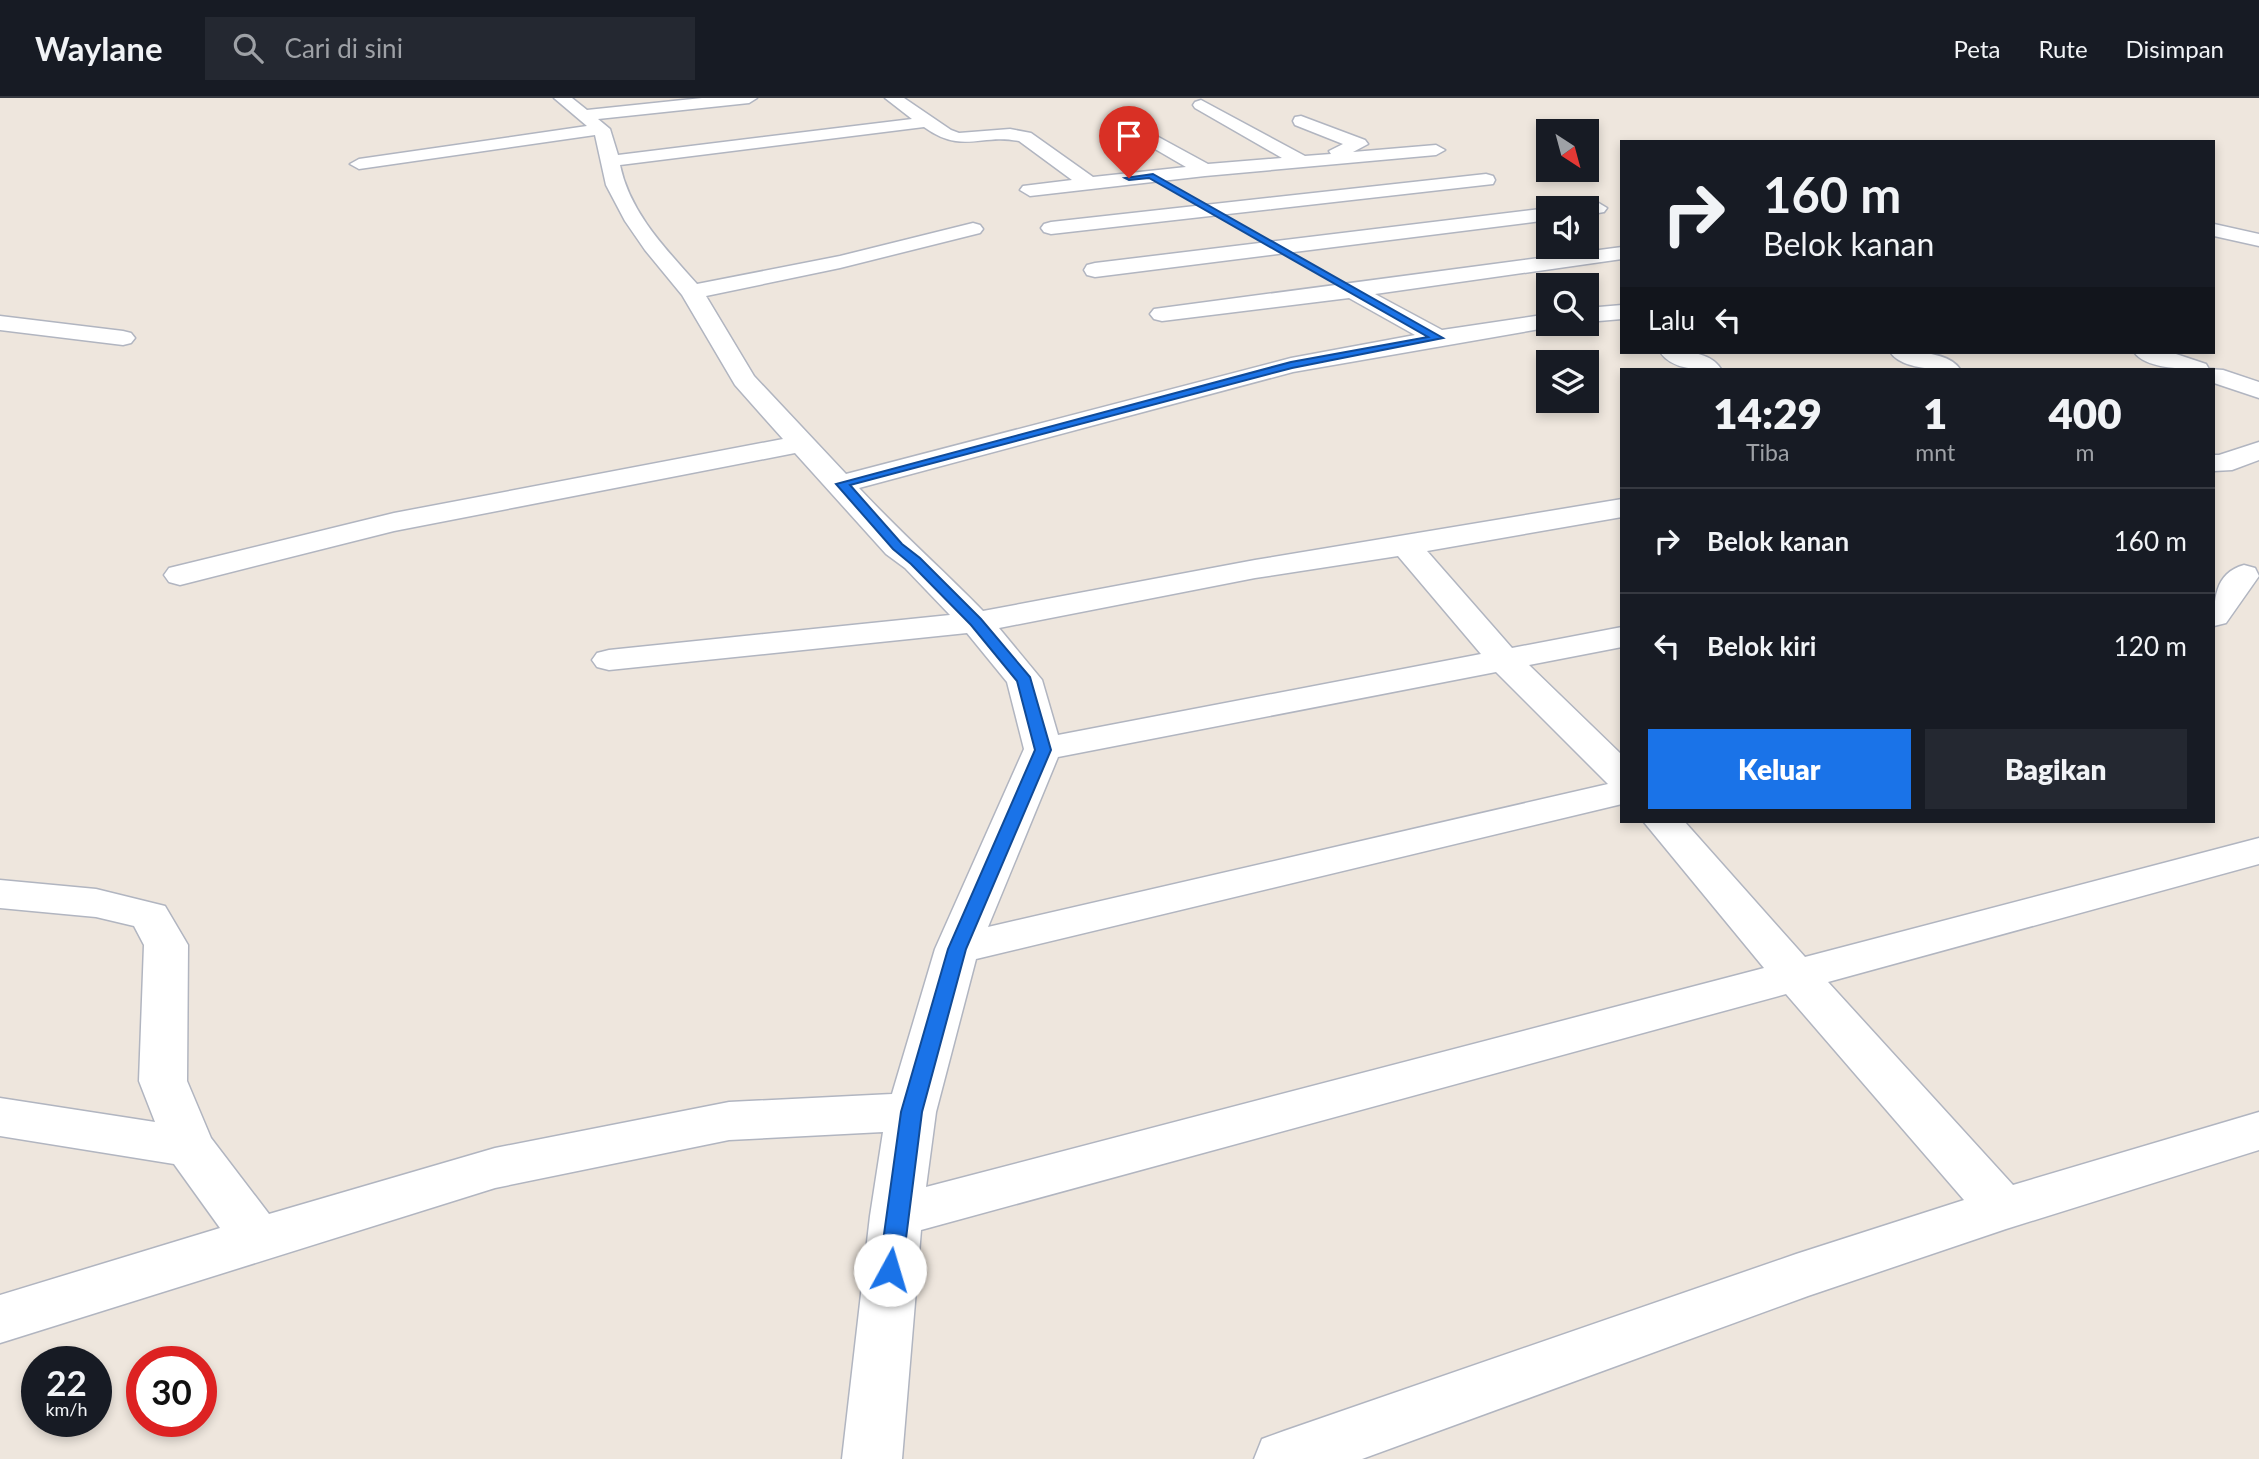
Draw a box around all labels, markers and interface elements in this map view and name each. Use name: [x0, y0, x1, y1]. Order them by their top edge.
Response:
search box: [205, 17, 695, 80]
text: Waylane: [35, 28, 163, 68]
icon: search: [229, 29, 267, 67]
text: Cari di sini: [285, 32, 403, 64]
text: Peta: [1954, 34, 2000, 63]
text: Rute: [2038, 34, 2088, 63]
text: Disimpan: [2126, 34, 2224, 63]
pin: [1099, 106, 1159, 178]
icon: arrive: [1110, 117, 1148, 155]
north arrow: [1536, 119, 1600, 182]
map controls: [1536, 119, 1599, 413]
text: 160 m: [1763, 165, 1901, 223]
icon: right: [1648, 168, 1739, 259]
button: sound: [1536, 196, 1599, 259]
text: Belok kanan: [1763, 224, 1934, 263]
button: search: [1536, 273, 1599, 336]
icon: left: [1709, 301, 1747, 339]
text: Lalu: [1648, 304, 1695, 336]
button: layers: [1536, 350, 1599, 413]
text: 14:29: [1713, 388, 1822, 438]
text: 1: [1923, 388, 1947, 438]
text: 400: [2049, 388, 2122, 438]
text: Tiba: [1746, 438, 1789, 466]
text: mnt: [1915, 438, 1955, 466]
text: m: [2076, 438, 2095, 466]
icon: right: [1648, 522, 1686, 560]
text: Belok kanan: [1707, 525, 1849, 557]
text: 160 m: [2114, 525, 2187, 557]
icon: left: [1648, 627, 1686, 665]
text: Belok kiri: [1707, 630, 1816, 662]
text: 120 m: [2114, 630, 2187, 662]
button: Keluar: [1648, 729, 1911, 809]
button: Bagikan: [1925, 729, 2187, 809]
position arrow: [853, 1233, 927, 1307]
speed limit sign: 30: [126, 1346, 217, 1437]
text: 22: [46, 1361, 87, 1403]
text: km/h: [45, 1398, 88, 1420]

